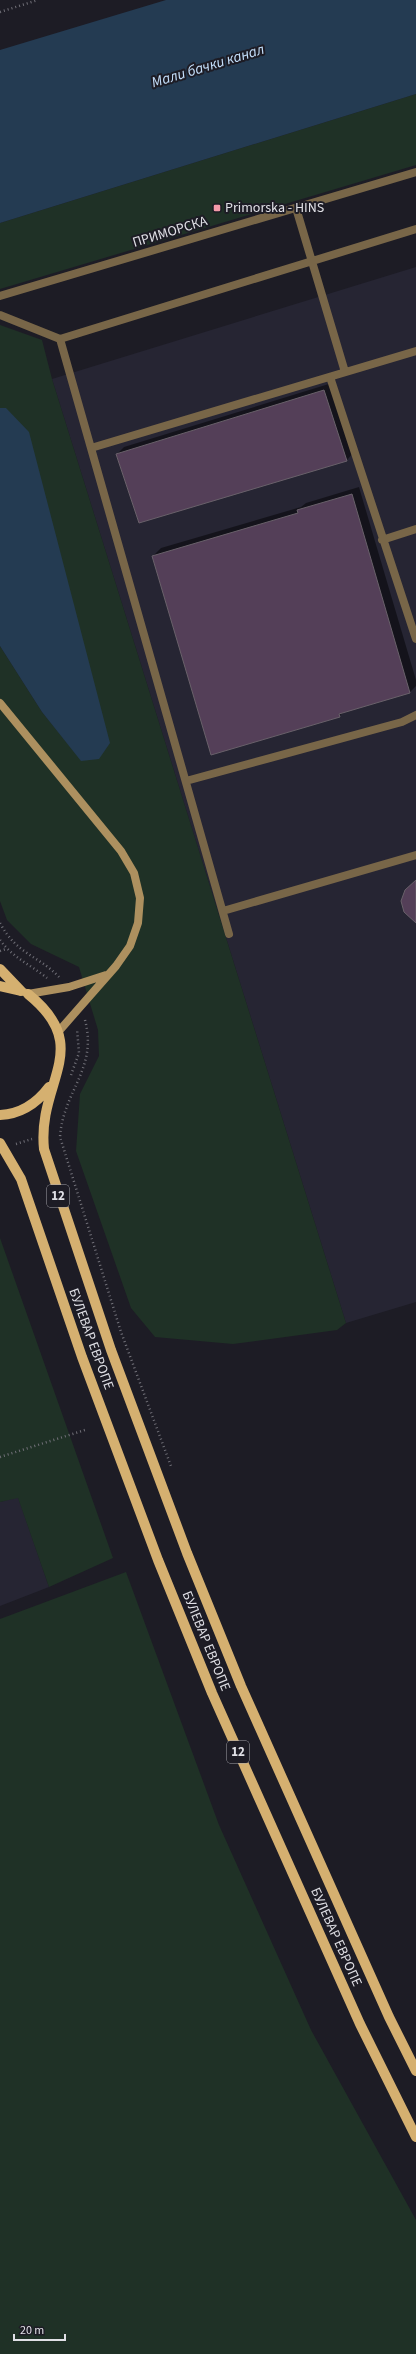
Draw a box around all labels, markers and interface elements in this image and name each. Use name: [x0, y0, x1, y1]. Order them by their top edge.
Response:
water label: Мали бачки канал: [149, 39, 267, 93]
place label: Primorska - HINS: [225, 198, 324, 218]
marker: Primorska - HINS: [212, 203, 222, 213]
street label: ПРИМОРСКА: [130, 211, 210, 253]
road number: 12: [47, 1185, 69, 1207]
street label: БУЛЕВАР ЕВРОПЕ: [63, 1286, 119, 1392]
street label: БУЛЕВАР ЕВРОПЕ: [177, 1588, 235, 1694]
road number: 12: [227, 1741, 249, 1763]
street label: БУЛЕВАР ЕВРОПЕ: [305, 1884, 367, 1990]
scale bar: [14, 2316, 65, 2342]
text: 20 m: [20, 2322, 44, 2339]

